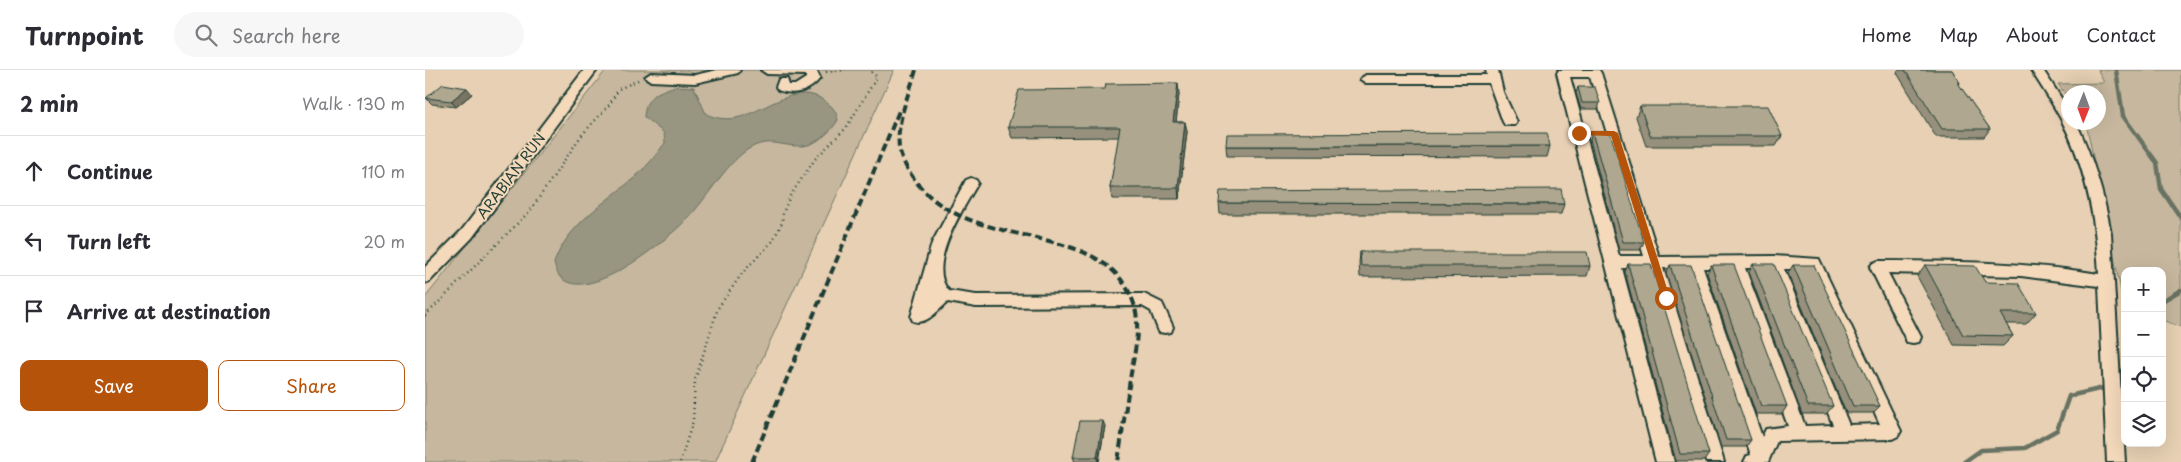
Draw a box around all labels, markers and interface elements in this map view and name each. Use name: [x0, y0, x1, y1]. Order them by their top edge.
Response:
search box: [174, 12, 524, 57]
text: Turnpoint: [25, 17, 144, 53]
icon: search: [192, 21, 220, 49]
text: Search here: [232, 21, 341, 49]
text: Home: [1861, 21, 1911, 48]
text: Map: [1939, 21, 1978, 48]
text: About: [2006, 21, 2058, 48]
text: Contact: [2086, 21, 2156, 48]
north arrow: [2061, 85, 2106, 130]
text: 2 min: [20, 87, 79, 119]
text: Walk · 130 m: [302, 91, 405, 115]
route end: [1568, 122, 1591, 145]
street label: ARABIAN RUN: [471, 128, 550, 223]
icon: ahead: [20, 157, 48, 185]
text: Continue: [67, 157, 153, 185]
text: 110 m: [362, 159, 405, 183]
icon: left: [20, 227, 48, 255]
text: Turn left: [67, 227, 151, 255]
text: 20 m: [364, 229, 405, 253]
map controls: [2121, 267, 2166, 447]
button: +: [2121, 267, 2166, 312]
route start: [1655, 287, 1678, 310]
icon: arrive: [20, 297, 48, 325]
text: Arrive at destination: [67, 297, 271, 325]
button: −: [2121, 312, 2166, 357]
button: locate: [2121, 357, 2166, 402]
button: Save: [20, 360, 208, 411]
button: Share: [218, 360, 405, 411]
button: layers: [2121, 402, 2166, 447]

